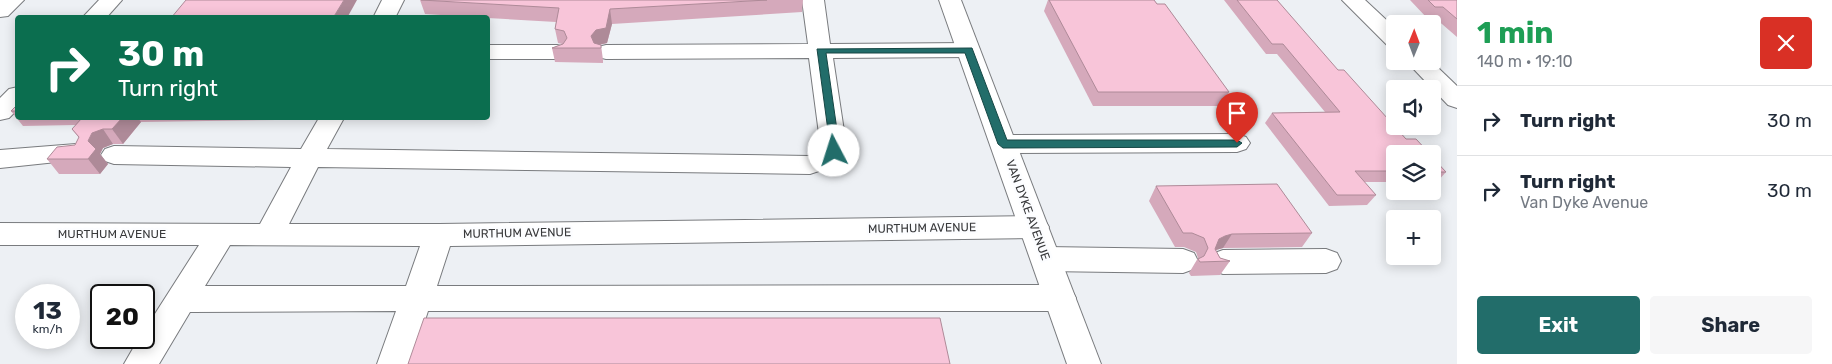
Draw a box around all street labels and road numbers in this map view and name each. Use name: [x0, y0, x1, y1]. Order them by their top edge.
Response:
street label: VAN DYKE AVENUE: [1003, 158, 1053, 262]
street label: MURTHUM AVENUE: [868, 220, 976, 236]
street label: MURTHUM AVENUE: [463, 225, 571, 241]
street label: MURTHUM AVENUE: [58, 227, 166, 241]

